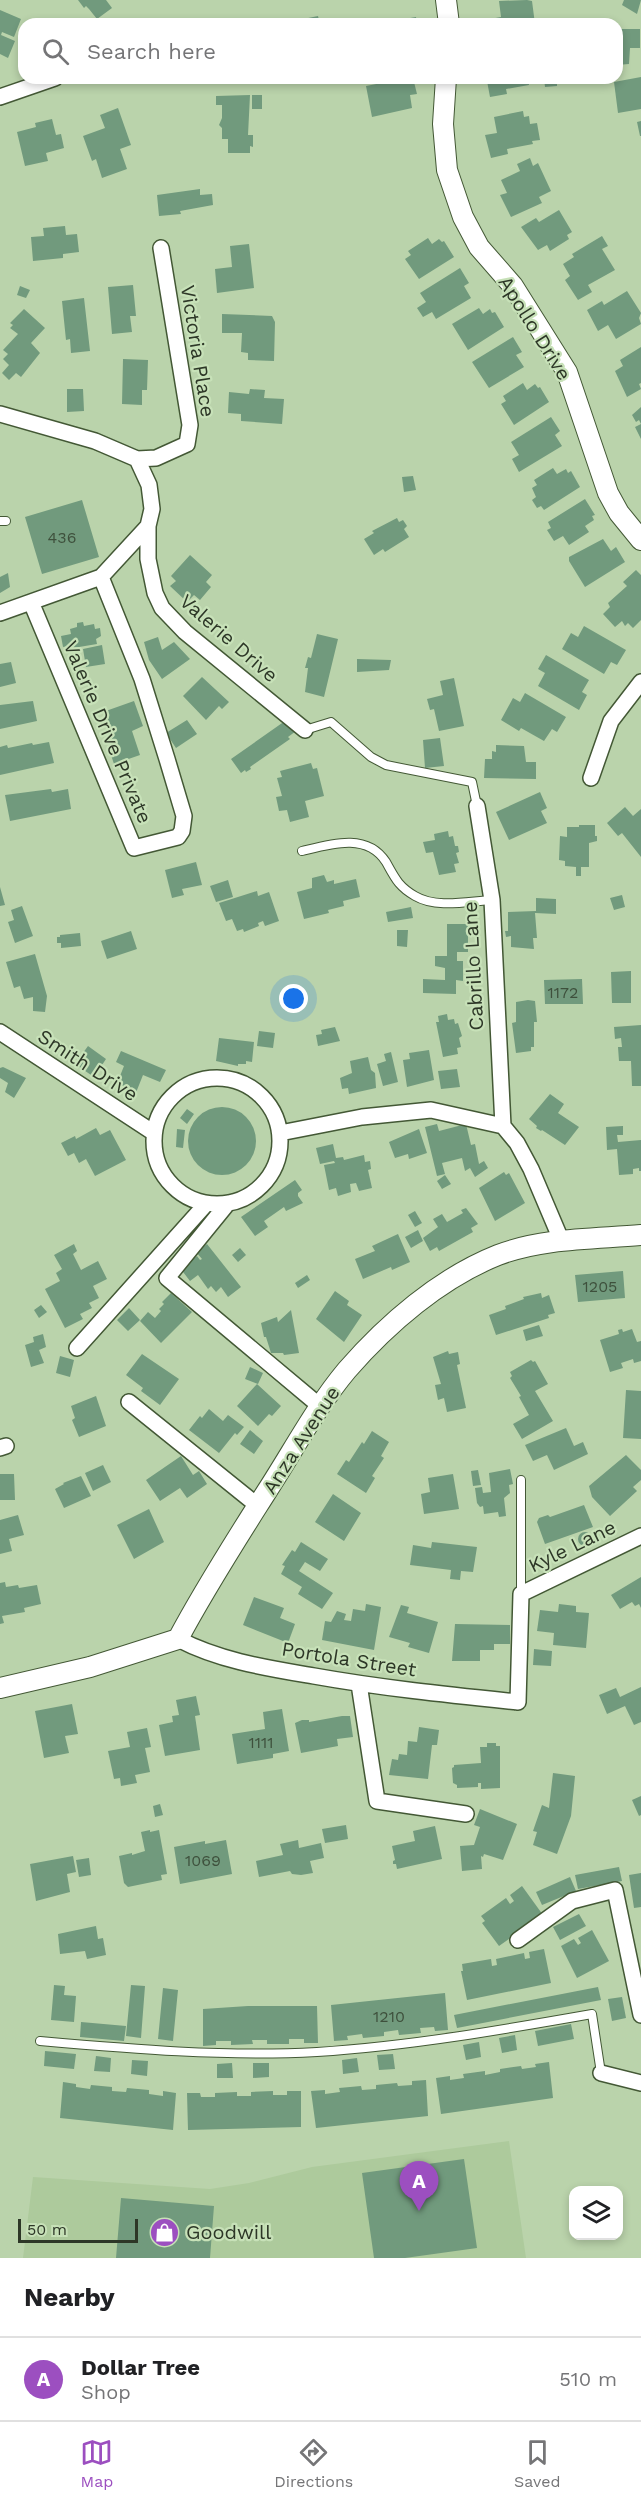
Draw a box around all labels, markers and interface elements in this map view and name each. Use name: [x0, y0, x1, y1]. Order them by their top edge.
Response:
search box: [18, 18, 623, 84]
icon: search: [39, 35, 72, 68]
text: Search here: [87, 39, 216, 64]
street label: Apollo Drive: [493, 271, 577, 385]
street label: Victoria Place: [176, 283, 220, 419]
house number: 436: [48, 528, 76, 547]
street label: Valerie Drive: [175, 589, 283, 687]
street label: Valerie Drive Private: [59, 637, 157, 827]
street label: Cabrillo Lane: [458, 901, 488, 1031]
house number: 1172: [548, 983, 578, 1002]
your location: [279, 984, 308, 1013]
street label: Smith Drive: [33, 1024, 143, 1106]
house number: 1205: [583, 1277, 617, 1296]
street label: Anza Avenue: [257, 1382, 345, 1498]
street label: Kyle Lane: [524, 1515, 620, 1577]
street label: Portola Street: [280, 1637, 419, 1682]
house number: 1111: [249, 1733, 273, 1752]
house number: 1069: [185, 1851, 221, 1870]
house number: 1210: [373, 2007, 405, 2026]
pin: A: [400, 2162, 438, 2211]
map controls: [569, 2186, 623, 2240]
button: layers: [569, 2186, 623, 2240]
scale bar: [18, 2216, 138, 2244]
shop icon: Goodwill: [149, 2216, 181, 2248]
text: 50 m: [27, 2220, 67, 2239]
place label: Goodwill: [186, 2220, 271, 2244]
text: Nearby: [24, 2282, 115, 2312]
text: Dollar Tree: [81, 2355, 200, 2380]
text: A: [37, 2367, 50, 2391]
text: 510 m: [559, 2367, 617, 2391]
text: Shop: [81, 2380, 131, 2404]
tab: Map: [80, 2436, 113, 2491]
tab: Directions: [274, 2436, 353, 2491]
tab: Saved: [514, 2436, 561, 2491]

